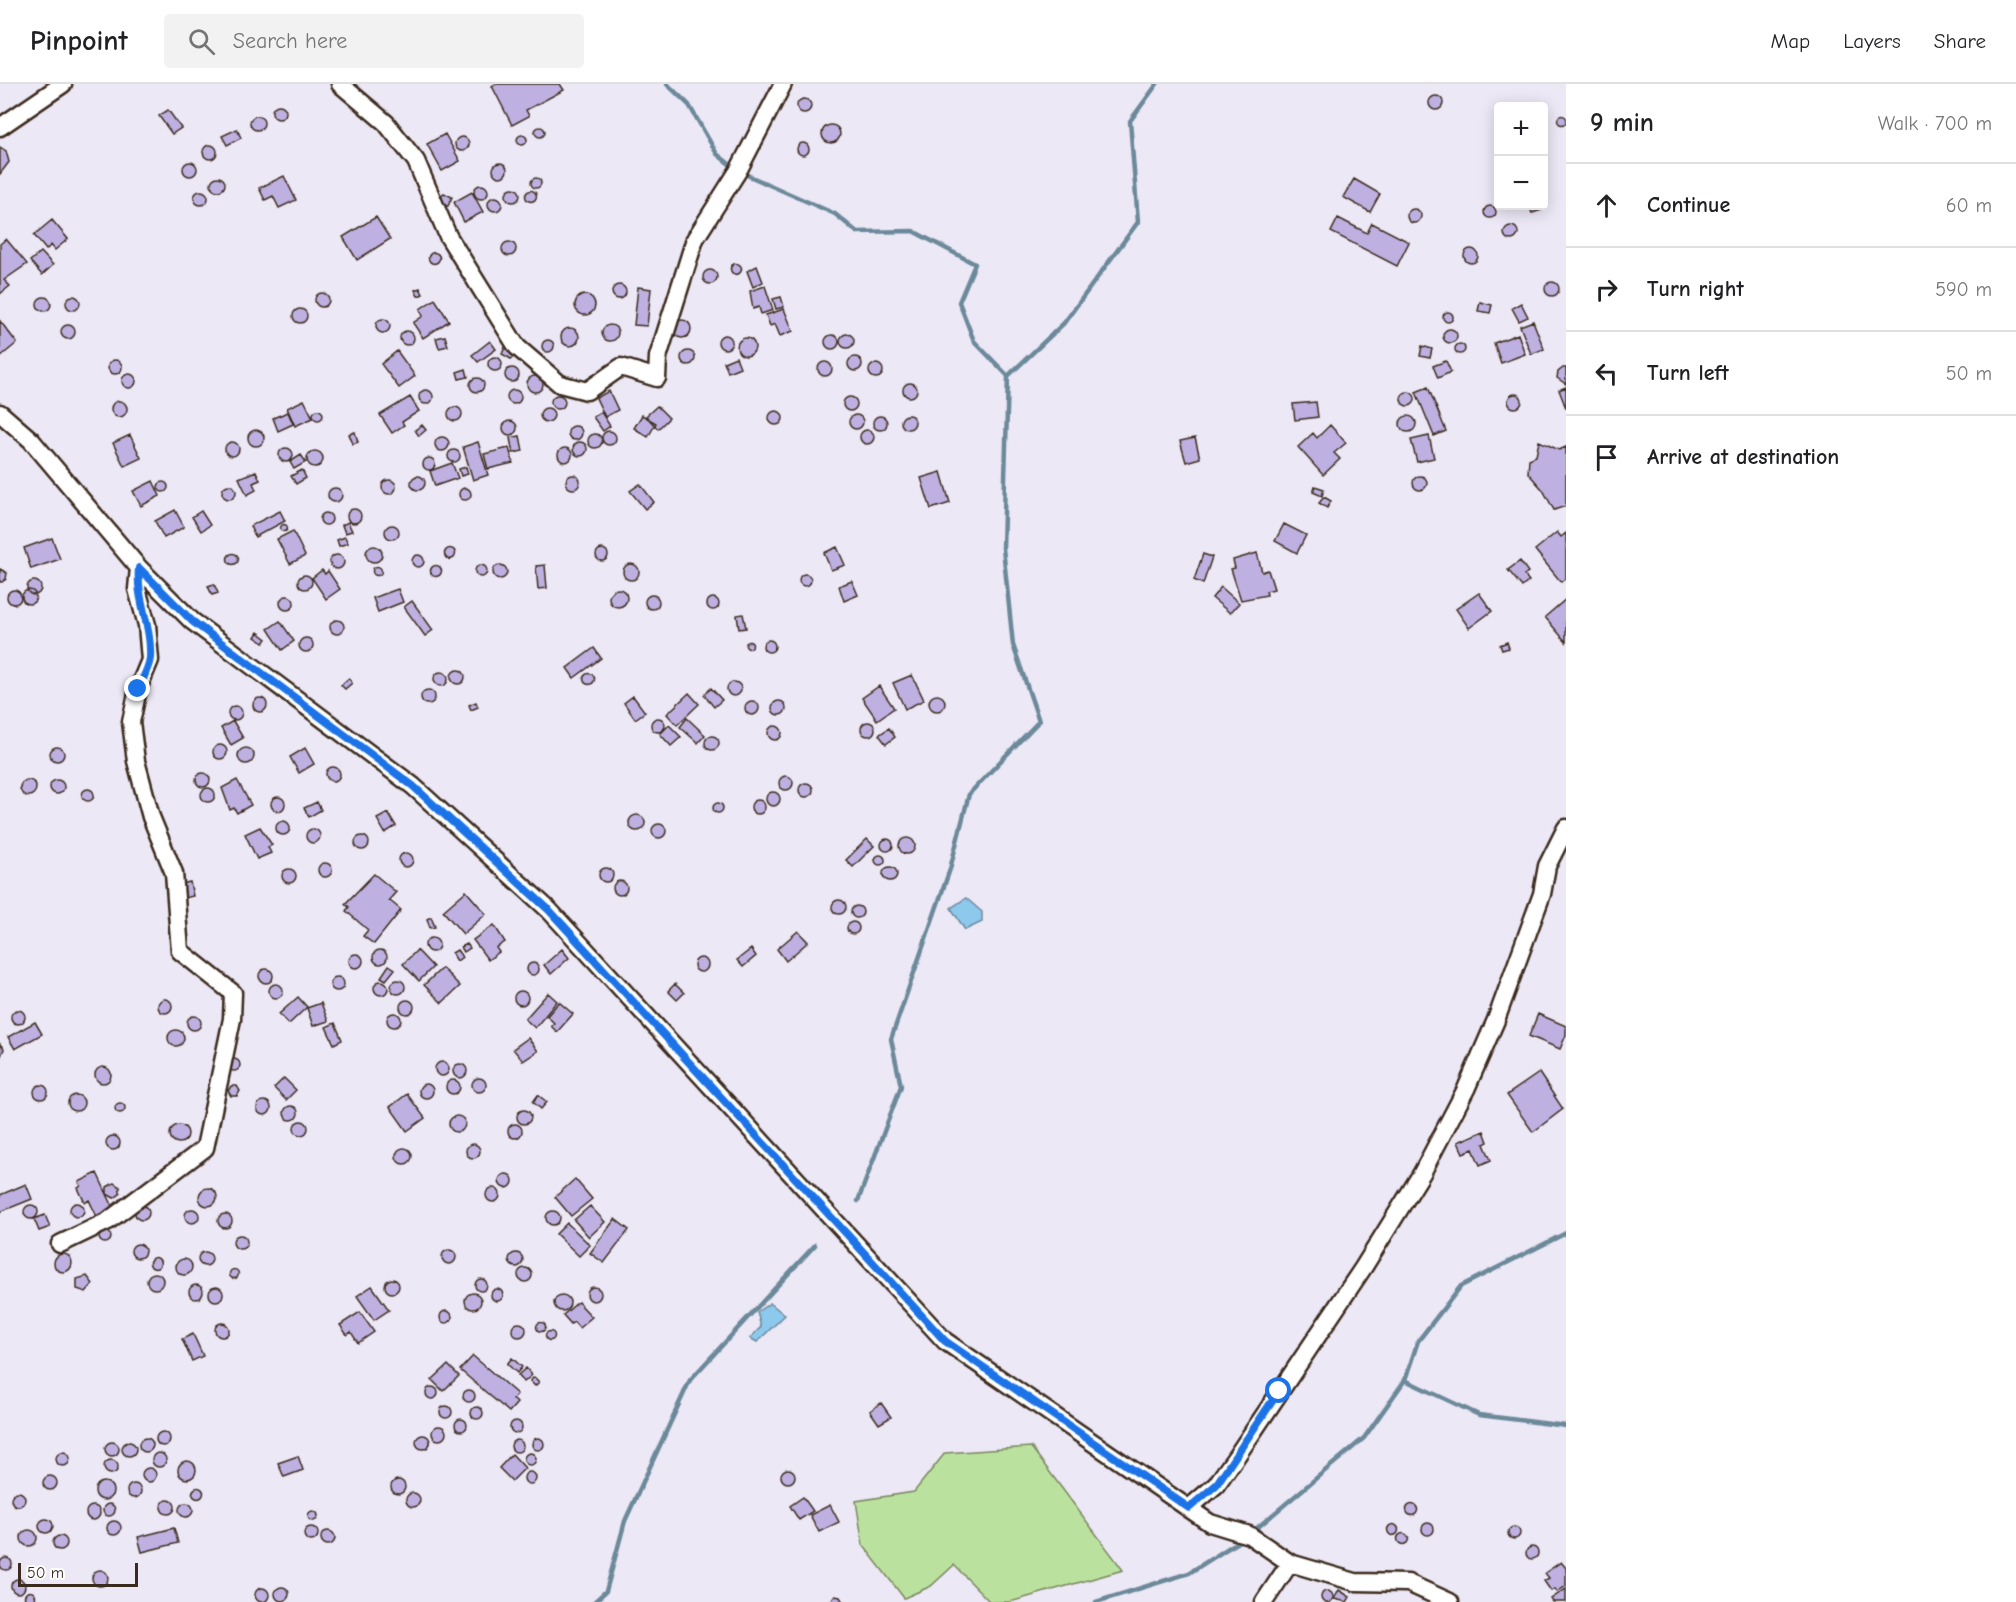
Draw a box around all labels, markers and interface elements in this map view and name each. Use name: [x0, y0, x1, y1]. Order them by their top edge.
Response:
search box: [164, 14, 584, 68]
text: Pinpoint: [30, 25, 128, 57]
icon: search: [185, 25, 218, 58]
text: Search here: [233, 28, 347, 54]
text: Map: [1771, 29, 1810, 53]
text: Layers: [1843, 29, 1901, 53]
text: Share: [1934, 29, 1986, 53]
map controls: [1494, 102, 1548, 210]
button: +: [1494, 102, 1548, 156]
text: 9 min: [1590, 108, 1654, 138]
text: Walk · 700 m: [1878, 112, 1992, 135]
button: −: [1494, 156, 1548, 210]
icon: ahead: [1590, 189, 1623, 222]
text: Continue: [1647, 192, 1730, 218]
text: 60 m: [1946, 194, 1992, 217]
icon: right: [1590, 273, 1623, 306]
text: Turn right: [1647, 276, 1744, 302]
text: 590 m: [1935, 278, 1992, 301]
icon: left: [1590, 357, 1623, 390]
text: Turn left: [1647, 360, 1729, 386]
text: 50 m: [1946, 362, 1992, 385]
icon: arrive: [1590, 441, 1623, 474]
text: Arrive at destination: [1647, 444, 1839, 470]
route end: [124, 675, 150, 701]
route start: [1265, 1377, 1291, 1403]
scale bar: [18, 1560, 138, 1588]
text: 50 m: [27, 1564, 64, 1582]

